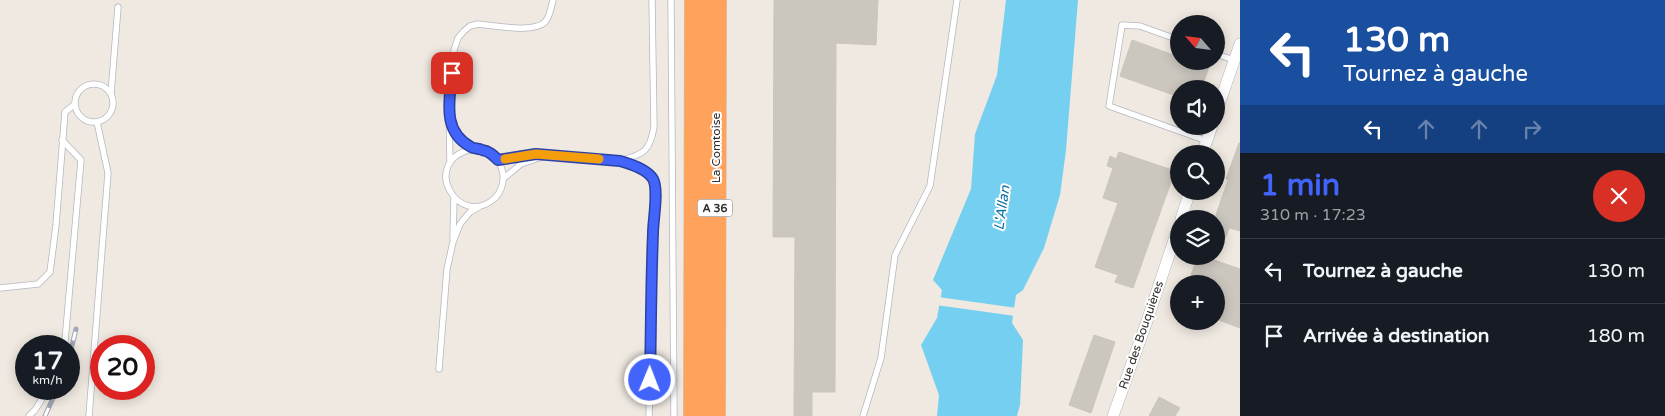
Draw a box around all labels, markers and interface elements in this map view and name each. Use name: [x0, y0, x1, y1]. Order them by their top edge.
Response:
north arrow: [1170, 15, 1225, 70]
map controls: [1170, 15, 1225, 330]
text: 130 m: [1343, 19, 1450, 61]
icon: left: [1260, 20, 1325, 85]
pin: [431, 52, 473, 94]
icon: arrive: [438, 59, 466, 87]
text: Tournez à gauche: [1343, 61, 1528, 87]
button: sound: [1170, 80, 1225, 135]
street label: La Comtoise: [709, 113, 723, 183]
icon: left: [1359, 115, 1387, 143]
icon: ahead: [1412, 115, 1440, 143]
icon: ahead: [1465, 115, 1493, 143]
icon: right: [1518, 115, 1546, 143]
button: search: [1170, 145, 1225, 200]
text: 1 min: [1260, 167, 1340, 204]
button: close: [1593, 170, 1645, 222]
water label: L'Allan: [990, 184, 1014, 231]
road number: A 36: [698, 200, 732, 217]
text: 310 m · 17:23: [1260, 205, 1366, 225]
button: layers: [1170, 210, 1225, 265]
icon: left: [1260, 257, 1288, 285]
text: Tournez à gauche: [1303, 260, 1463, 282]
text: 130 m: [1587, 260, 1645, 282]
button: +: [1170, 275, 1225, 330]
street label: Rue des Bouquières: [1116, 279, 1166, 391]
icon: arrive: [1260, 322, 1288, 350]
text: Arrivée à destination: [1303, 325, 1489, 347]
text: 180 m: [1587, 325, 1645, 347]
speed limit sign: 20: [90, 335, 155, 400]
text: 17: [32, 346, 63, 376]
position arrow: [623, 353, 675, 405]
text: km/h: [32, 373, 63, 387]

